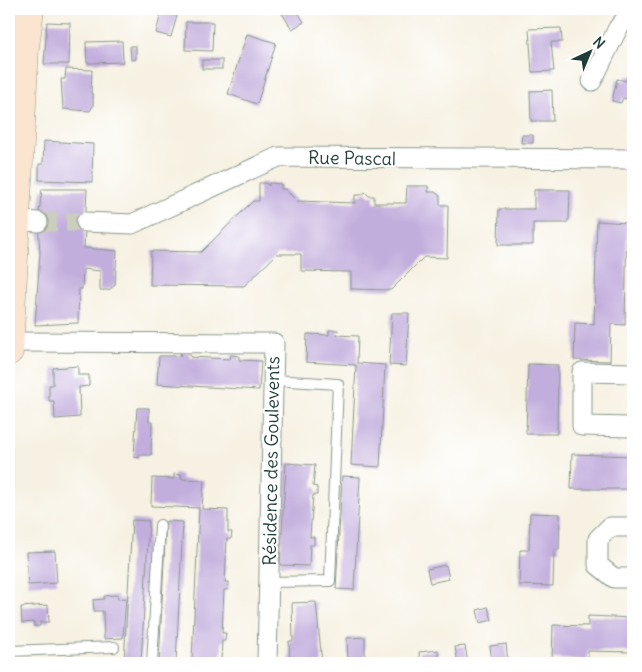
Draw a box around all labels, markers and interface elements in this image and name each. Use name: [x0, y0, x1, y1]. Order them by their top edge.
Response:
north arrow: [564, 28, 614, 78]
text: N: [589, 33, 609, 52]
street label: Rue Pascal: [308, 146, 396, 170]
street label: Résidence des Goulevents: [258, 356, 284, 566]

